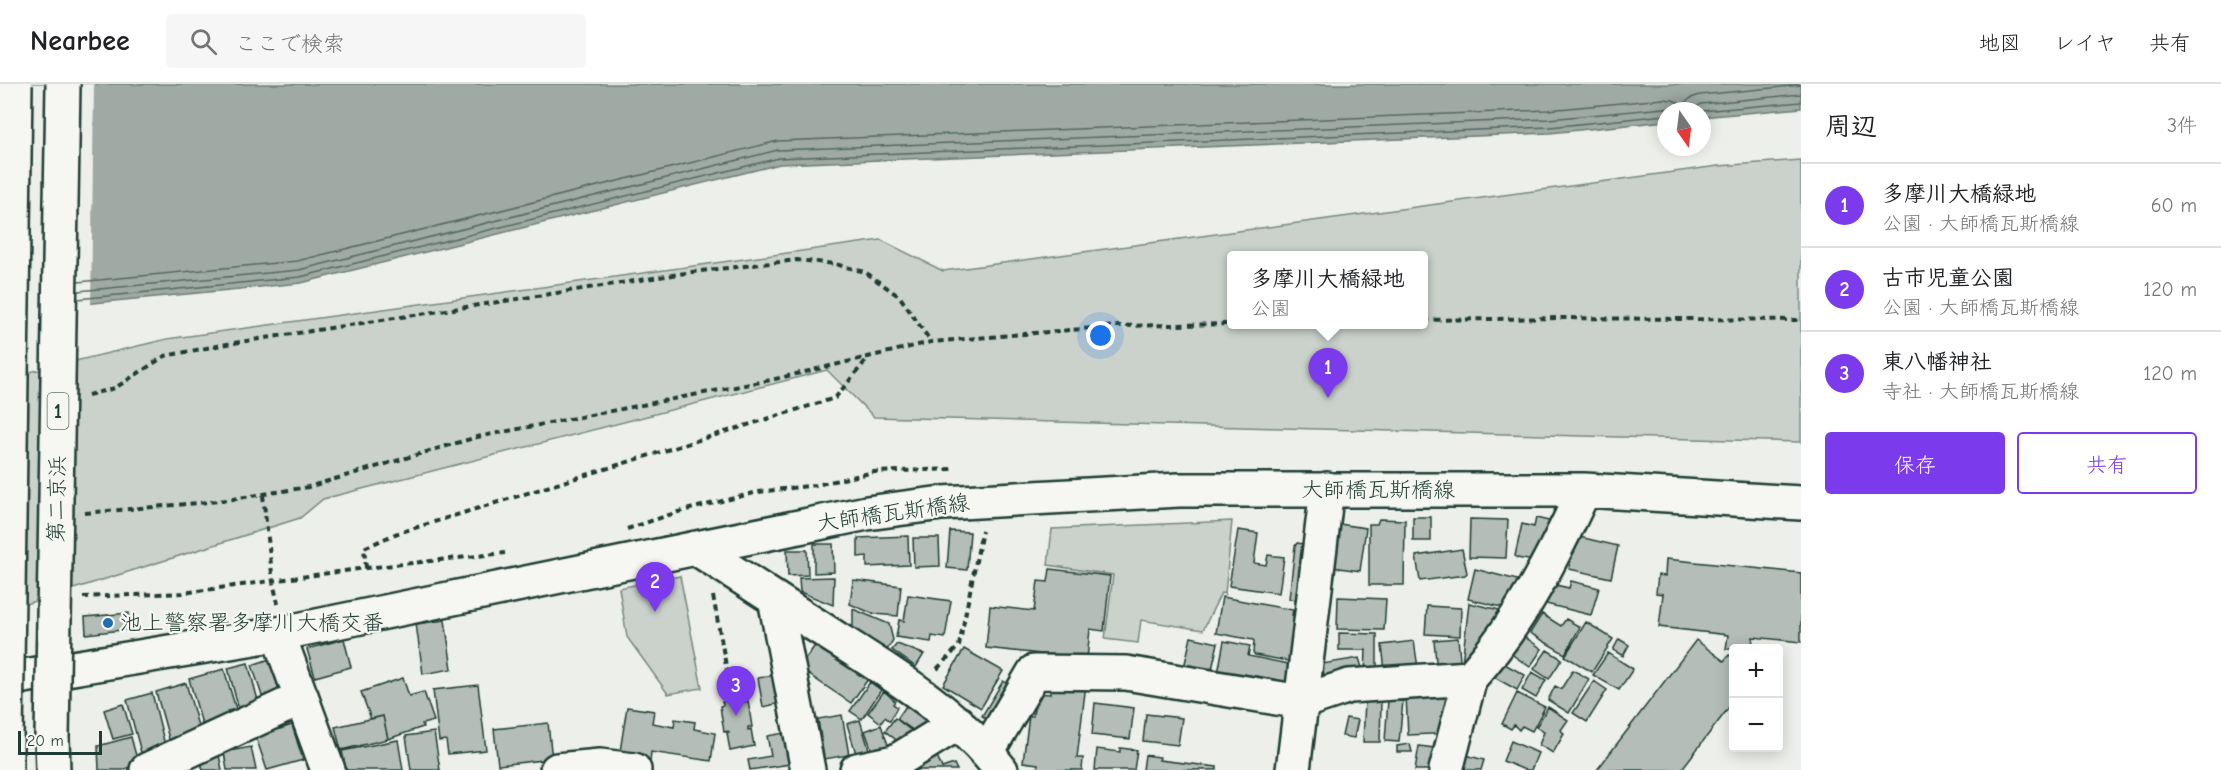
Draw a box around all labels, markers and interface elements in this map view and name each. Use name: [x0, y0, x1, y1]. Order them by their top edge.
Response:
search box: [166, 14, 586, 68]
text: Nearbee: [30, 25, 130, 57]
icon: search: [187, 25, 220, 58]
text: ここで検索: [235, 31, 345, 57]
text: 地図: [1979, 31, 2021, 55]
text: レイヤ: [2054, 31, 2116, 55]
text: 共有: [2149, 31, 2191, 55]
north arrow: [1657, 102, 1711, 156]
text: 周辺: [1825, 112, 1877, 142]
text: 3件: [2167, 114, 2197, 137]
text: 多摩川大橋緑地: [1882, 181, 2036, 207]
text: 1: [1841, 194, 1848, 217]
text: 60 m: [2151, 194, 2197, 217]
text: 公園 · 大師橋瓦斯橋線: [1882, 212, 2079, 235]
popup: [1227, 251, 1428, 329]
text: 古市児童公園: [1882, 265, 2014, 291]
text: 多摩川大橋緑地: [1250, 266, 1405, 292]
text: 2: [1840, 278, 1849, 301]
text: 120 m: [2143, 278, 2197, 301]
text: 公園 · 大師橋瓦斯橋線: [1882, 296, 2079, 319]
text: 公園: [1250, 297, 1290, 320]
your location: [1086, 321, 1115, 350]
pin: 1: [1308, 348, 1348, 398]
text: 東八幡神社: [1882, 349, 1992, 375]
text: 3: [1840, 362, 1849, 385]
text: 120 m: [2143, 362, 2197, 385]
text: 寺社 · 大師橋瓦斯橋線: [1882, 380, 2079, 403]
road number: 1: [48, 393, 68, 429]
button: 保存: [1825, 432, 2005, 494]
button: 共有: [2017, 432, 2197, 494]
street label: 第二京浜: [43, 455, 71, 543]
street label: 大師橋瓦斯橋線: [1301, 477, 1455, 503]
street label: 大師橋瓦斯橋線: [815, 489, 971, 537]
pin: 2: [636, 562, 674, 612]
place label: 池上警察署多摩川大橋交番: [120, 610, 384, 636]
marker: 池上警察署多摩川大橋交番: [101, 616, 115, 630]
map controls: [1729, 644, 1783, 752]
button: +: [1729, 644, 1783, 698]
pin: 3: [716, 666, 756, 716]
button: −: [1729, 698, 1783, 752]
scale bar: [18, 728, 102, 756]
text: 20 m: [27, 732, 64, 750]

